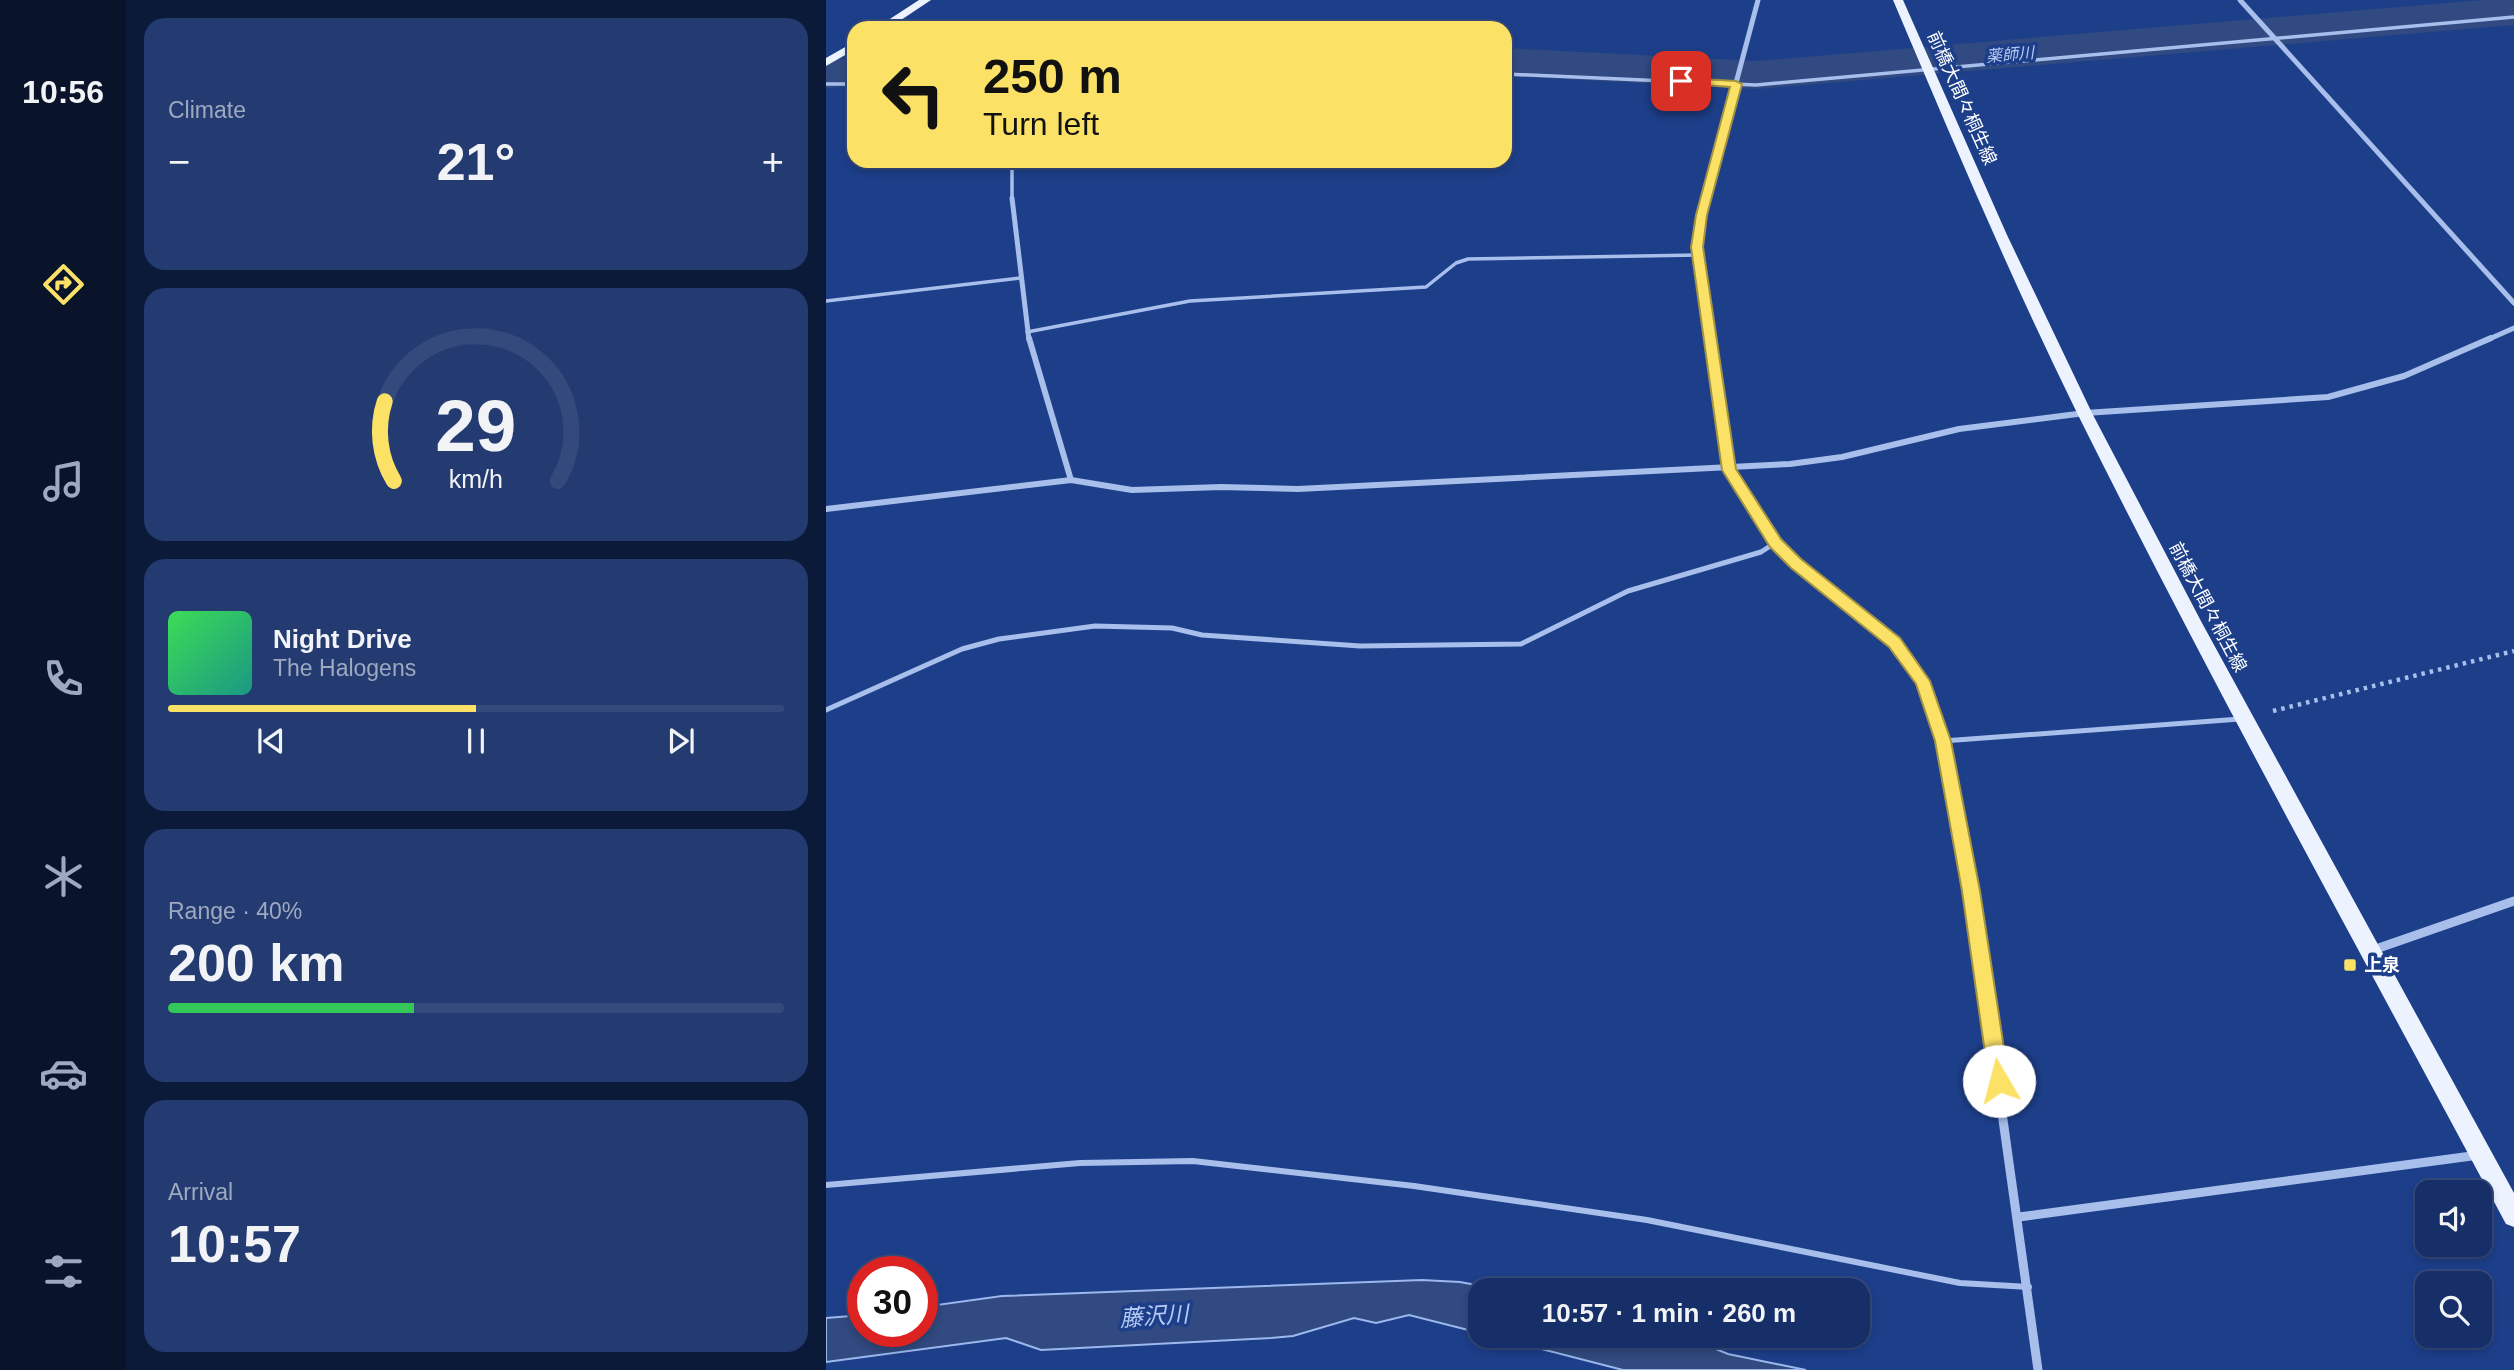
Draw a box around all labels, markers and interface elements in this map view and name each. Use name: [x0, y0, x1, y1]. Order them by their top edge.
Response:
street label: 前橋大間々桐生線: [1924, 28, 2000, 168]
water label: 薬師川: [1985, 44, 2037, 65]
icon: left: [868, 49, 959, 140]
text: 250 m: [983, 49, 1122, 103]
pin: [1651, 51, 1711, 111]
icon: arrive: [1662, 62, 1700, 100]
text: 10:56: [22, 74, 104, 110]
text: Climate: [168, 97, 246, 123]
text: Turn left: [983, 106, 1099, 142]
text: 21°: [437, 133, 515, 191]
text: −: [168, 141, 190, 183]
text: +: [762, 141, 784, 183]
icon: directions: [39, 260, 88, 309]
text: 29: [436, 385, 516, 466]
icon: music: [39, 457, 88, 506]
text: km/h: [449, 464, 503, 492]
street label: 前橋大間々桐生線: [2165, 539, 2251, 675]
text: Night Drive: [273, 624, 412, 654]
icon: phone: [39, 654, 88, 703]
text: The Halogens: [273, 655, 416, 681]
icon: previous: [252, 722, 290, 760]
icon: pause: [457, 722, 495, 760]
icon: next: [662, 722, 700, 760]
icon: climate: [39, 852, 88, 901]
text: Range · 40%: [168, 898, 302, 924]
text: 200 km: [168, 934, 344, 992]
place label: 上泉: [2364, 955, 2400, 975]
marker: 上泉: [2342, 957, 2358, 973]
position arrow: [1962, 1044, 2036, 1118]
icon: car: [39, 1049, 88, 1098]
text: Arrival: [168, 1179, 233, 1205]
map controls: [2415, 1180, 2492, 1348]
button: sound: [2415, 1180, 2492, 1257]
text: 10:57: [168, 1215, 301, 1273]
icon: filters: [39, 1247, 88, 1296]
speed limit sign: 30: [847, 1256, 938, 1347]
button: search: [2415, 1271, 2492, 1348]
text: 10:57 · 1 min · 260 m: [1542, 1298, 1796, 1328]
water label: 藤沢川: [1119, 1300, 1192, 1331]

